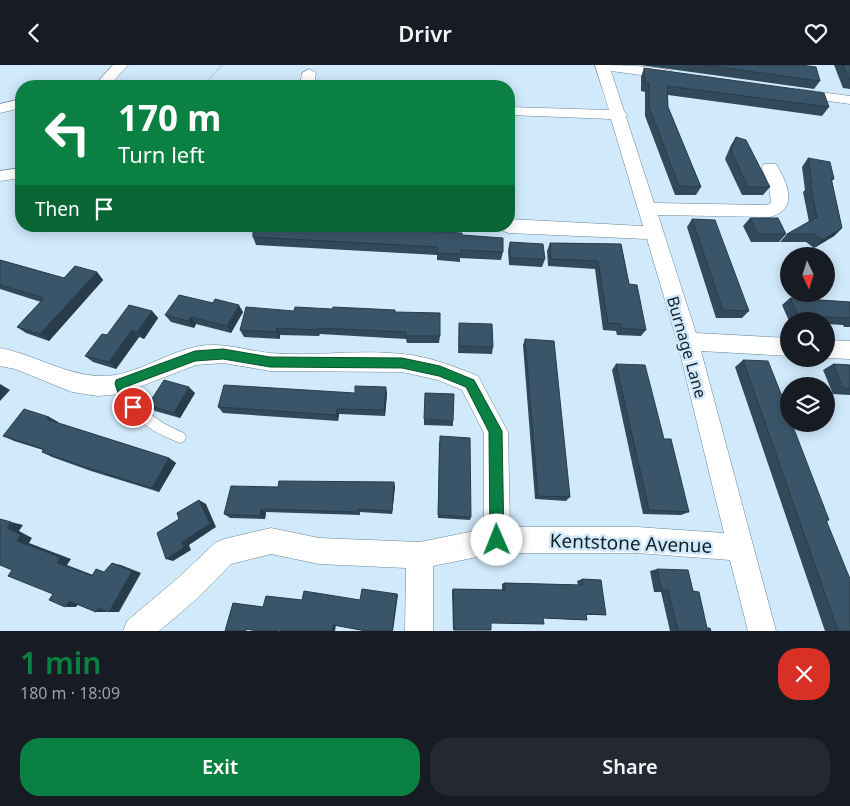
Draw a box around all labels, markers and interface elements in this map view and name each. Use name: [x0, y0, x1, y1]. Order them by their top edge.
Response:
text: Drivr: [398, 18, 452, 48]
icon: back: [20, 19, 48, 47]
icon: heart: [802, 19, 830, 47]
text: 170 m: [118, 94, 221, 141]
icon: left: [35, 100, 100, 165]
text: Turn left: [118, 139, 205, 169]
icon: arrive: [90, 195, 118, 223]
text: Then: [35, 196, 80, 222]
north arrow: [780, 247, 835, 303]
map controls: [780, 247, 835, 432]
street label: Burnage Lane: [662, 293, 712, 401]
button: search: [780, 312, 835, 367]
button: layers: [780, 377, 835, 432]
pin: [112, 386, 154, 428]
icon: arrive: [119, 393, 147, 421]
position arrow: [470, 513, 522, 565]
street label: Kentstone Avenue: [549, 527, 713, 559]
text: 1 min: [20, 642, 101, 683]
button: close: [778, 648, 830, 700]
text: 180 m · 18:09: [20, 682, 120, 704]
button: Exit: [20, 738, 420, 796]
button: Share: [430, 738, 830, 796]

